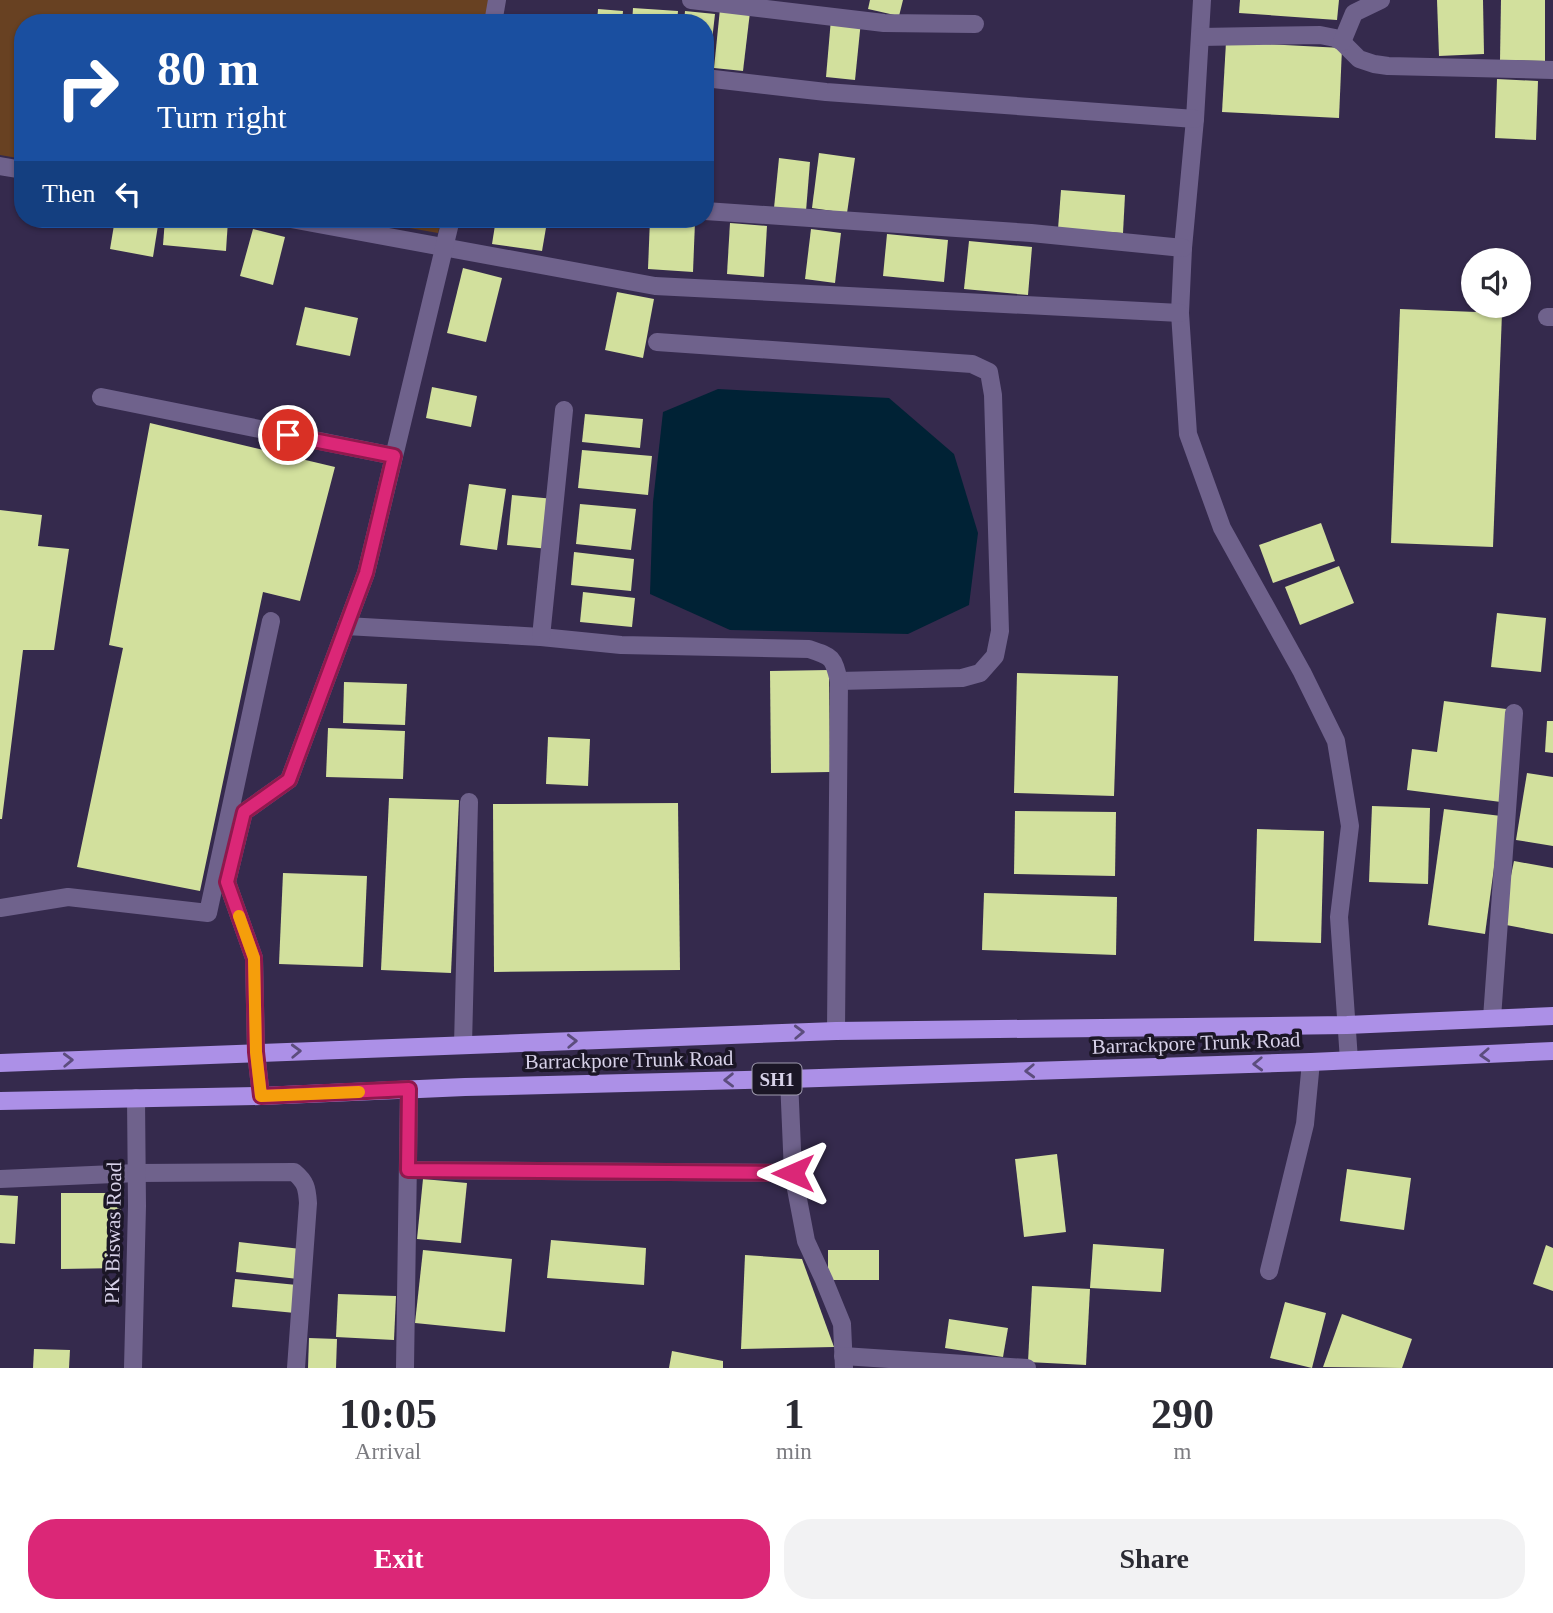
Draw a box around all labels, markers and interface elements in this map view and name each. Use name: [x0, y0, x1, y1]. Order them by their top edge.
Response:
text: 80 m: [157, 41, 259, 96]
icon: right: [42, 42, 133, 133]
text: Turn right: [157, 99, 287, 135]
icon: left: [109, 175, 147, 213]
text: Then: [42, 179, 95, 208]
map controls: [1461, 248, 1531, 318]
button: sound: [1461, 248, 1531, 318]
pin: [258, 405, 318, 465]
icon: arrive: [269, 416, 307, 454]
one-way arrow: [794, 1025, 805, 1040]
street label: Barrackpore Trunk Road: [1091, 1027, 1301, 1059]
one-way arrow: [567, 1034, 578, 1049]
one-way arrow: [290, 1044, 301, 1059]
street label: Barrackpore Trunk Road: [524, 1046, 734, 1074]
one-way arrow: [1479, 1047, 1490, 1062]
one-way arrow: [63, 1053, 74, 1068]
one-way arrow: [1252, 1056, 1262, 1072]
one-way arrow: [1024, 1063, 1035, 1078]
road number: SH1: [752, 1064, 802, 1094]
one-way arrow: [724, 1073, 735, 1088]
position arrow: [756, 1136, 830, 1210]
street label: PK Biswas Road: [100, 1161, 126, 1304]
text: 10:05: [339, 1391, 437, 1437]
text: 1: [783, 1391, 804, 1437]
text: 290: [1151, 1391, 1214, 1437]
text: Arrival: [355, 1439, 421, 1464]
text: min: [776, 1439, 812, 1464]
text: m: [1173, 1439, 1191, 1464]
button: Exit: [28, 1519, 770, 1599]
button: Share: [784, 1519, 1525, 1599]

